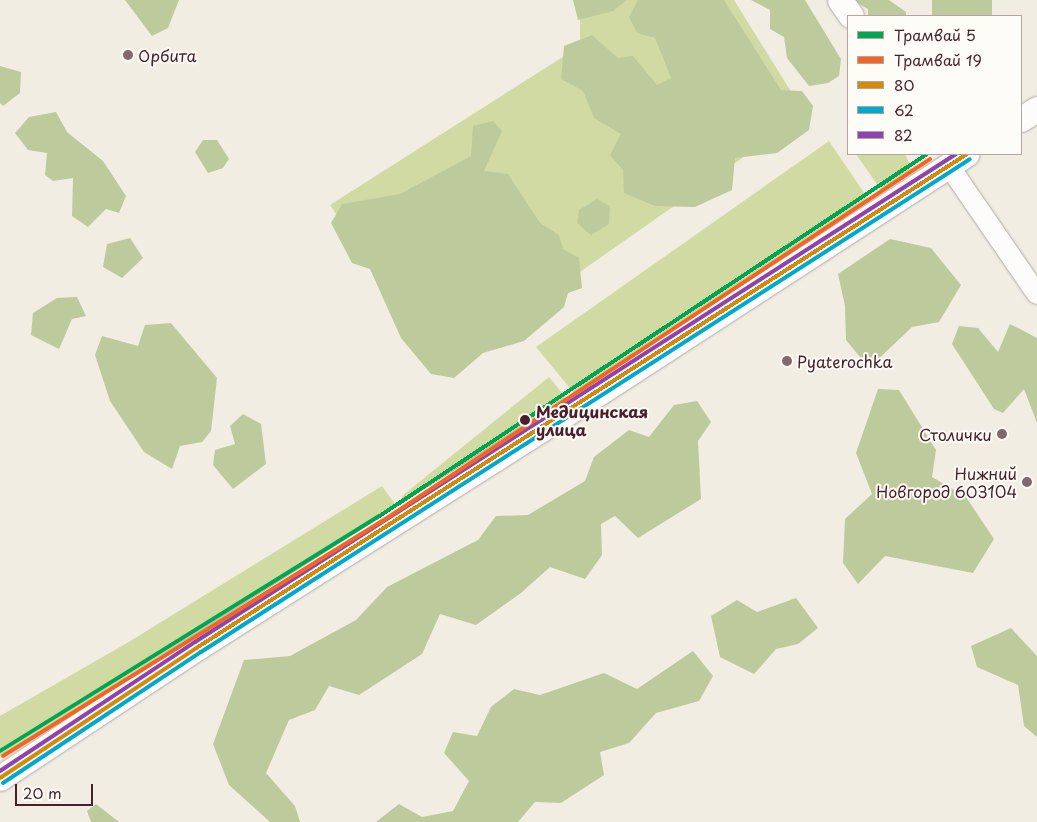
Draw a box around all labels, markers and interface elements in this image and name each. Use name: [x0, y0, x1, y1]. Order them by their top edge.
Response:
legend: [847, 15, 1022, 155]
text: Трамвай 5: [894, 23, 976, 46]
place label: Орбита: [138, 45, 197, 65]
text: Трамвай 19: [894, 48, 982, 71]
marker: Орбита: [122, 49, 134, 61]
text: 80: [894, 73, 914, 96]
text: 62: [894, 98, 914, 121]
text: 82: [894, 123, 913, 146]
place label: Pyaterochka: [797, 351, 892, 371]
marker: Pyaterochka: [781, 355, 793, 367]
place label: Медицинская улица: [536, 401, 648, 439]
marker: Медицинская улица: [518, 413, 532, 427]
place label: Столички: [919, 424, 992, 444]
marker: Столички: [996, 428, 1008, 440]
place label: Нижний Новгород 603104: [876, 463, 1017, 501]
marker: Нижний Новгород 603104: [1021, 476, 1033, 488]
scale bar: [18, 774, 95, 806]
text: 20 m: [23, 781, 62, 804]

